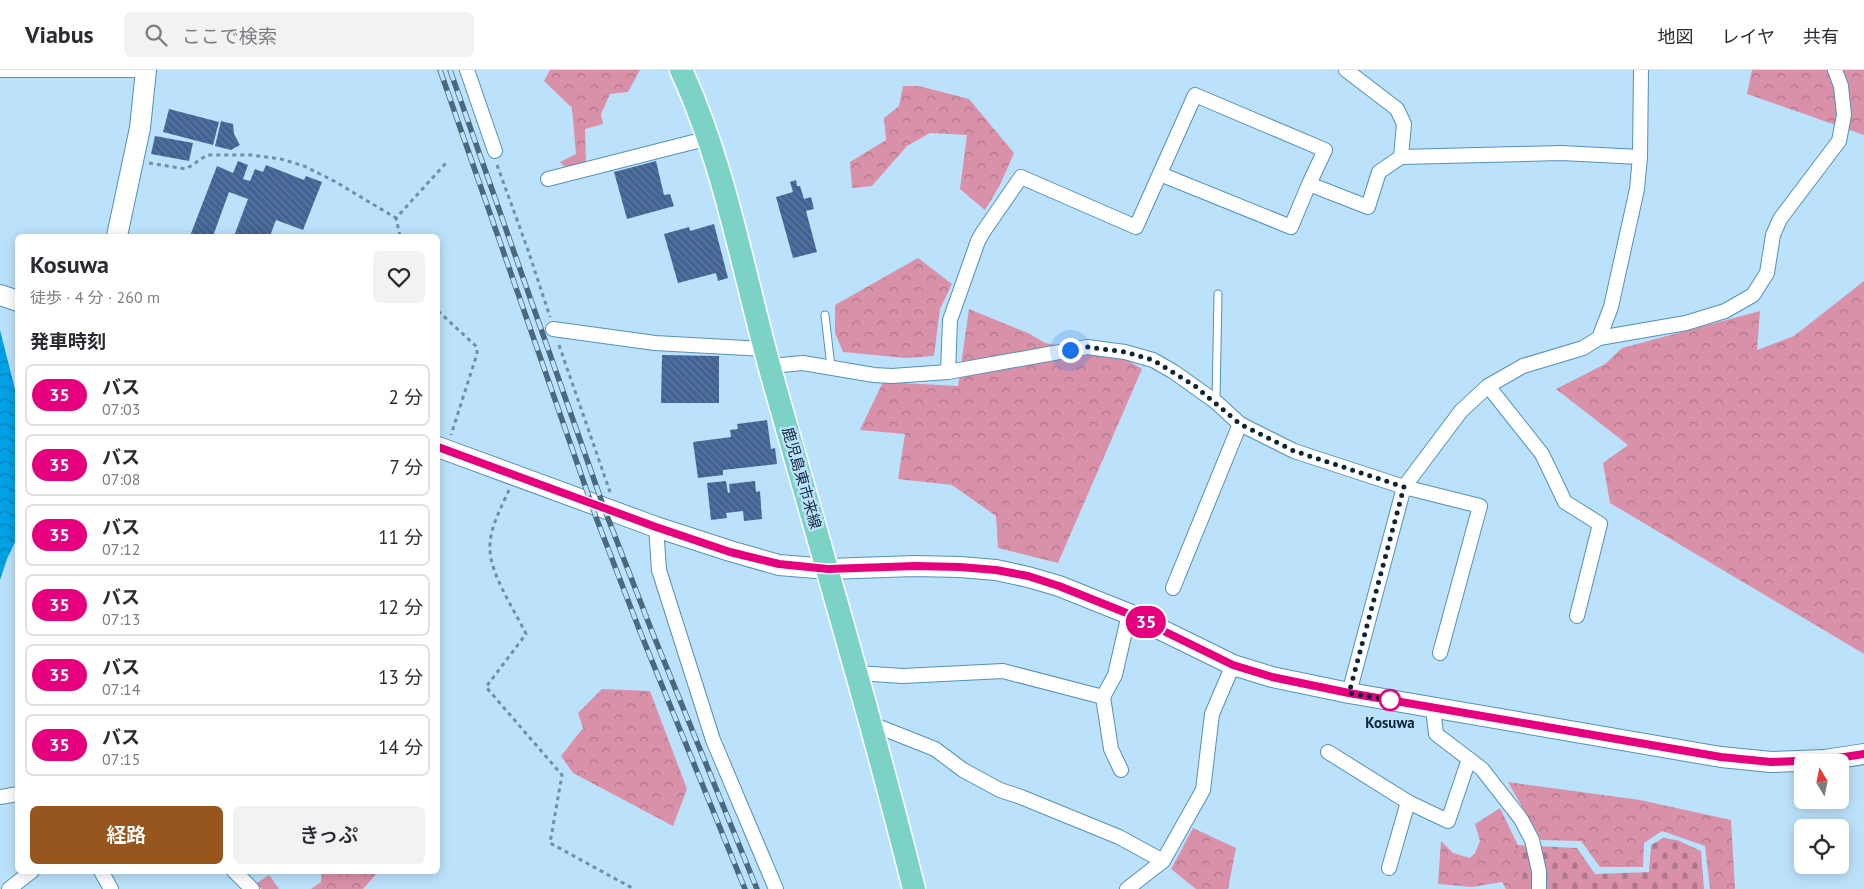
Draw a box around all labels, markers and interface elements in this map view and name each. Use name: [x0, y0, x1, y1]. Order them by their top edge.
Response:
search box: [124, 12, 474, 57]
text: Viabus: [25, 19, 94, 50]
icon: search: [142, 21, 170, 49]
text: ここで検索: [182, 24, 277, 48]
text: 地図: [1658, 25, 1694, 48]
text: レイヤ: [1722, 25, 1775, 48]
text: 共有: [1803, 25, 1839, 48]
text: Kosuwa: [30, 249, 109, 280]
button: heart: [373, 251, 425, 303]
text: 徒歩 · 4 分 · 260 m: [30, 287, 160, 307]
text: 発車時刻: [30, 329, 106, 353]
your location: [1058, 338, 1083, 363]
text: バス: [102, 375, 140, 399]
text: 35: [49, 383, 70, 406]
text: 2 分: [389, 385, 423, 409]
text: 07:03: [102, 399, 140, 419]
street label: 鹿児島東市来線: [778, 425, 826, 531]
text: バス: [102, 445, 140, 469]
text: 35: [49, 453, 70, 476]
text: 7 分: [390, 455, 423, 479]
text: 07:08: [102, 469, 140, 489]
text: バス: [102, 515, 140, 539]
text: 35: [49, 523, 70, 546]
text: 11 分: [378, 525, 423, 549]
text: 07:12: [102, 539, 140, 559]
text: バス: [102, 585, 140, 609]
text: 35: [49, 593, 70, 616]
text: 12 分: [378, 595, 423, 619]
line badge: 35: [1124, 606, 1168, 638]
text: 07:13: [102, 609, 140, 629]
text: 35: [1136, 610, 1156, 633]
text: バス: [102, 655, 140, 679]
text: 35: [49, 663, 70, 686]
text: 13 分: [378, 665, 423, 689]
text: 07:14: [102, 679, 140, 699]
marker: Kosuwa: [1379, 689, 1401, 711]
place label: Kosuwa: [1365, 713, 1415, 732]
text: バス: [102, 725, 140, 749]
text: 35: [49, 733, 70, 756]
text: 14 分: [378, 735, 423, 759]
text: 07:15: [102, 749, 140, 769]
north arrow: [1794, 754, 1849, 809]
map controls: [1794, 754, 1849, 874]
button: 経路: [30, 806, 223, 864]
button: きっぷ: [233, 806, 425, 864]
button: locate: [1794, 819, 1849, 874]

